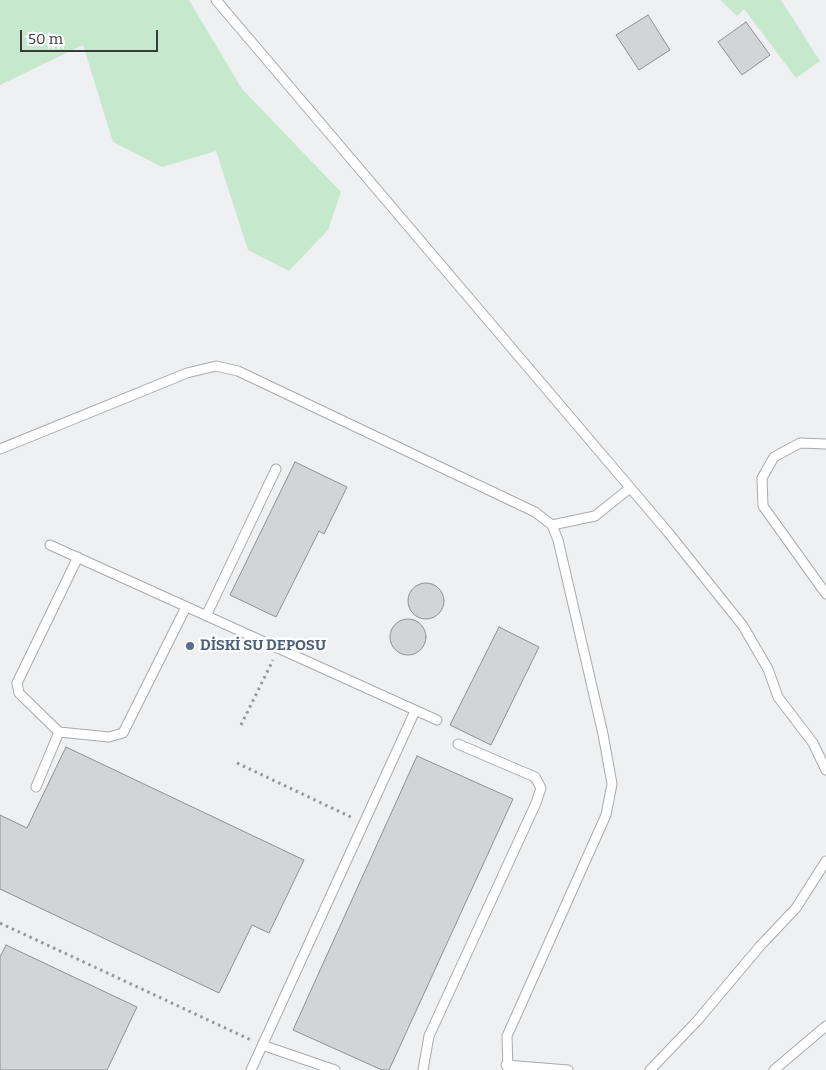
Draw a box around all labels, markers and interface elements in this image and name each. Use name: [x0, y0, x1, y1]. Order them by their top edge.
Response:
scale bar: [22, 20, 160, 52]
text: 50 m: [28, 30, 63, 48]
place label: DİSKİ SU DEPOSU: [200, 637, 326, 655]
marker: DİSKİ SU DEPOSU: [184, 640, 196, 652]

